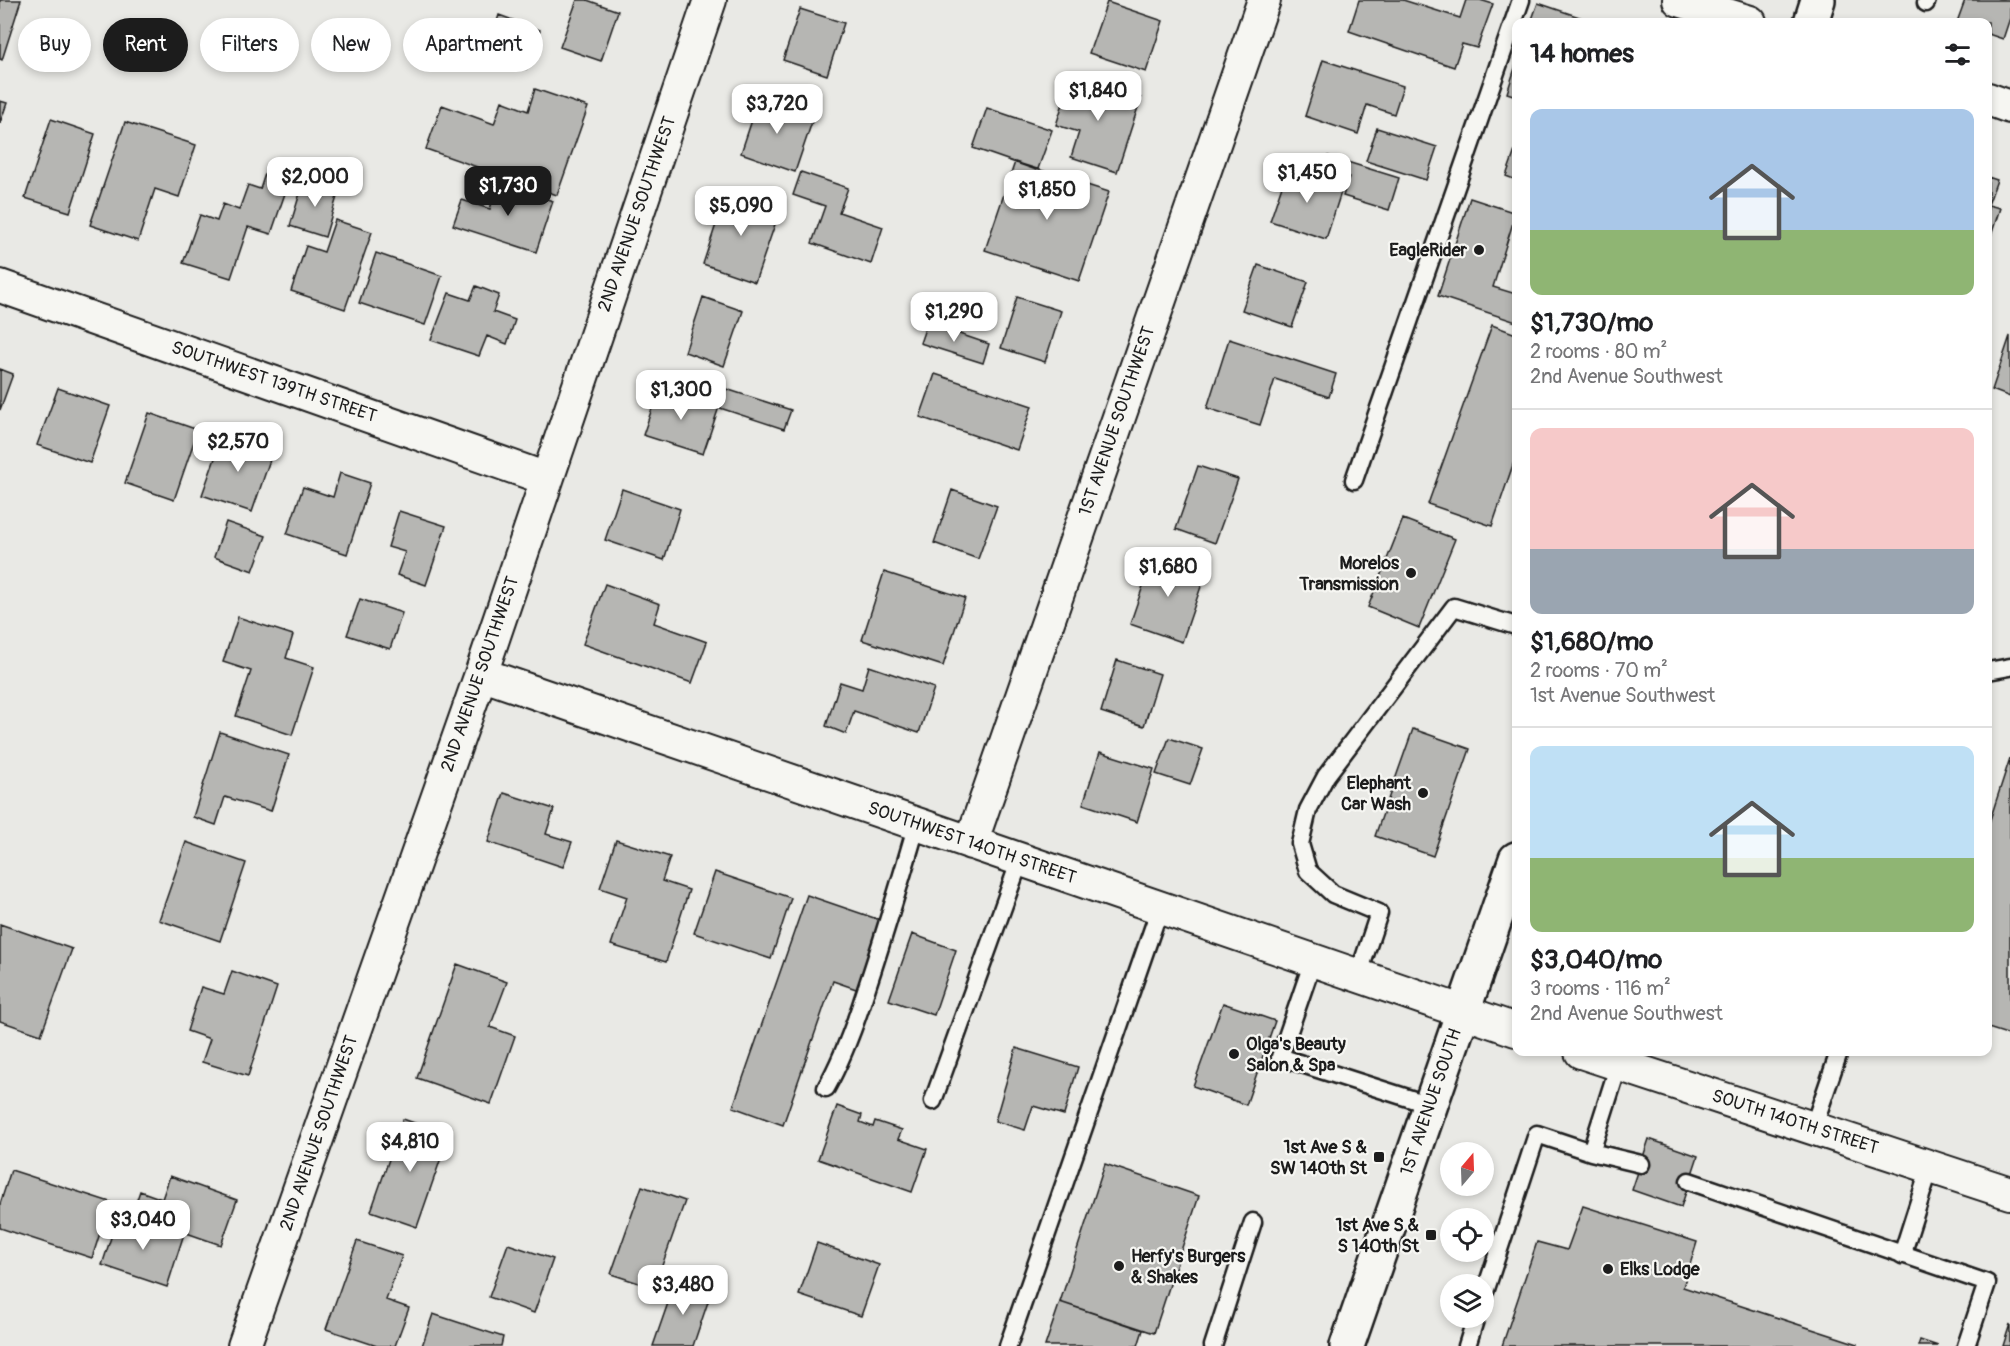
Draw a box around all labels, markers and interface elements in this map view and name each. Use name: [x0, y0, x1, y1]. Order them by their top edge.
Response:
chip: Buy: [18, 18, 91, 72]
chip: Rent: [103, 18, 188, 72]
chip: Filters: [200, 18, 299, 72]
chip: New: [311, 18, 391, 72]
chip: Apartment: [403, 18, 543, 72]
text: 14 homes: [1530, 38, 1634, 70]
icon: filters: [1941, 38, 1974, 71]
pin: $1,840: [1049, 71, 1147, 122]
text: $1,840: [1068, 78, 1128, 103]
pin: $3,720: [728, 84, 826, 135]
text: $3,720: [746, 91, 808, 116]
street label: 2ND AVENUE SOUTHWEST: [593, 113, 681, 315]
icon: home: [1698, 148, 1806, 256]
pin: $1,450: [1258, 153, 1356, 204]
pin: $2,000: [266, 157, 364, 208]
text: $1,450: [1277, 160, 1337, 185]
text: $2,000: [281, 164, 349, 189]
pin: $1,730: [459, 166, 557, 217]
pin: $1,850: [998, 170, 1096, 221]
text: $1,730: [478, 173, 538, 198]
text: $1,850: [1018, 177, 1076, 202]
pin: $5,090: [692, 186, 790, 237]
text: $5,090: [709, 193, 773, 218]
place label: EagleRider: [1389, 239, 1468, 262]
marker: EagleRider: [1472, 243, 1486, 257]
pin: $1,290: [905, 292, 1003, 343]
text: $1,290: [925, 299, 983, 324]
text: $1,730/mo: [1530, 307, 1653, 339]
street label: 1ST AVENUE SOUTHWEST: [1074, 323, 1160, 519]
street label: SOUTHWEST 139TH STREET: [168, 336, 380, 428]
text: 2 rooms · 80 m²: [1530, 339, 1667, 364]
text: 2nd Avenue Southwest: [1530, 364, 1723, 389]
pin: $1,300: [632, 370, 730, 421]
text: $1,300: [650, 377, 712, 402]
pin: $2,570: [189, 422, 287, 473]
text: $2,570: [207, 429, 269, 454]
icon: home: [1698, 467, 1806, 575]
pin: $1,680: [1119, 547, 1217, 598]
place label: Morelos Transmission: [1298, 552, 1400, 596]
text: $1,680: [1138, 554, 1198, 579]
marker: Morelos Transmission: [1404, 566, 1418, 580]
street label: 2ND AVENUE SOUTHWEST: [436, 573, 524, 775]
text: $1,680/mo: [1530, 626, 1653, 658]
text: 2 rooms · 70 m²: [1530, 658, 1668, 683]
text: 1st Avenue Southwest: [1530, 683, 1715, 708]
place label: Elephant Car Wash: [1341, 772, 1412, 816]
icon: home: [1698, 785, 1806, 893]
marker: Elephant Car Wash: [1416, 786, 1430, 800]
street label: SOUTHWEST 140TH STREET: [865, 796, 1079, 890]
text: $3,040/mo: [1530, 944, 1662, 976]
text: 3 rooms · 116 m²: [1530, 976, 1671, 1001]
text: 2nd Avenue Southwest: [1530, 1001, 1723, 1026]
street label: 1ST AVENUE SOUTH: [1395, 1026, 1467, 1178]
street label: 2ND AVENUE SOUTHWEST: [275, 1032, 363, 1234]
place label: Olga's Beauty Salon & Spa: [1246, 1033, 1346, 1077]
marker: Olga's Beauty Salon & Spa: [1227, 1047, 1241, 1061]
street label: SOUTH 140TH STREET: [1709, 1084, 1881, 1160]
pin: $4,810: [361, 1122, 459, 1173]
text: $4,810: [380, 1129, 440, 1154]
place label: 1st Ave S & SW 140th St: [1270, 1136, 1368, 1180]
north arrow: [1440, 1142, 1494, 1196]
map controls: [1440, 1142, 1494, 1328]
marker: 1st Ave S & SW 140th St: [1372, 1150, 1386, 1164]
pin: $3,040: [94, 1200, 192, 1251]
text: $3,040: [110, 1207, 176, 1232]
button: locate: [1440, 1208, 1494, 1262]
place label: 1st Ave S & S 140th St: [1336, 1214, 1420, 1258]
marker: 1st Ave S & S 140th St: [1424, 1228, 1438, 1242]
place label: Herfy's Burgers & Shakes: [1131, 1245, 1246, 1289]
place label: Elks Lodge: [1620, 1258, 1701, 1281]
marker: Herfy's Burgers & Shakes: [1112, 1259, 1126, 1273]
marker: Elks Lodge: [1601, 1262, 1615, 1276]
pin: $3,480: [634, 1265, 732, 1316]
text: $3,480: [652, 1272, 714, 1297]
button: layers: [1440, 1274, 1494, 1328]

